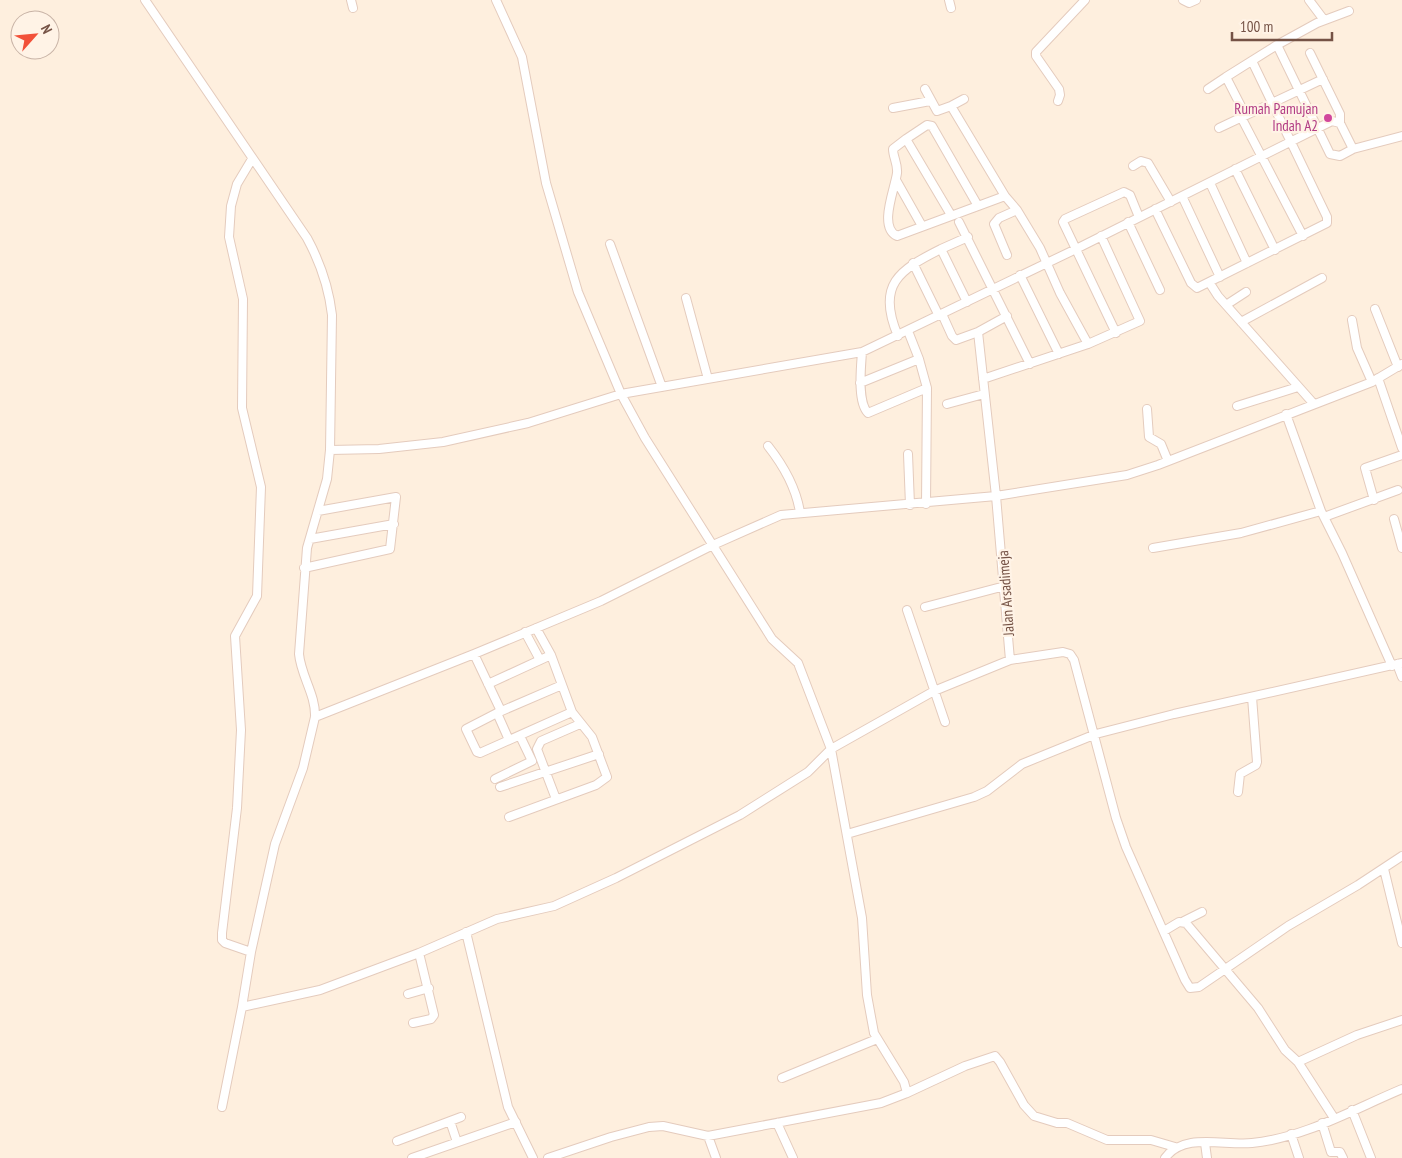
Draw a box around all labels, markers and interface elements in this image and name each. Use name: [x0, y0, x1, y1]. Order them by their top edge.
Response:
north arrow: [10, 10, 60, 60]
scale bar: [1232, 10, 1332, 42]
text: 100 m: [1240, 17, 1273, 36]
text: N: [37, 22, 56, 37]
place label: Rumah Pamujan Indah A2: [1234, 99, 1318, 135]
marker: Rumah Pamujan Indah A2: [1322, 112, 1334, 124]
street label: Jalan Arsadimeja: [993, 550, 1018, 637]

